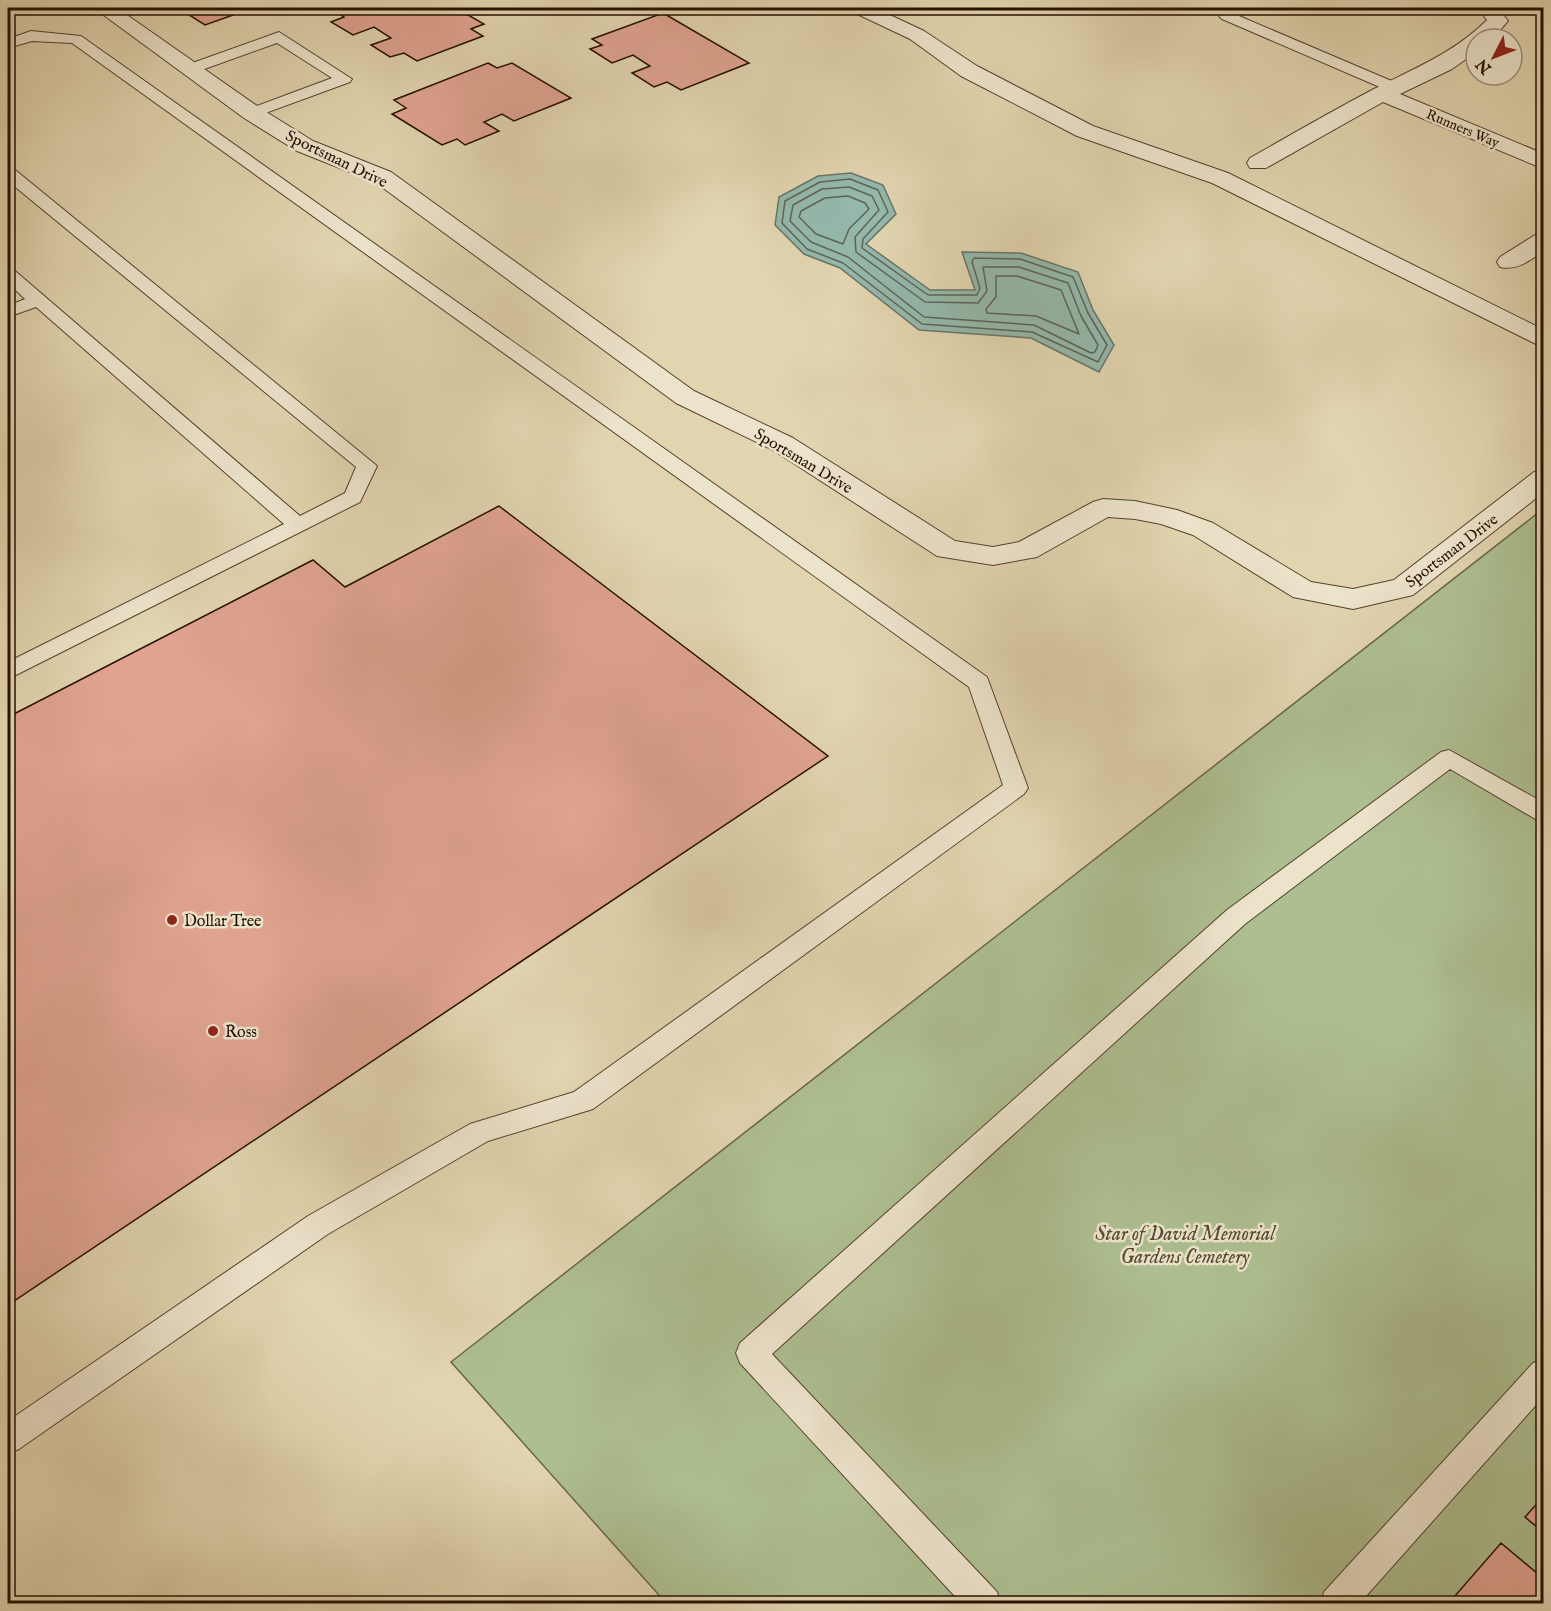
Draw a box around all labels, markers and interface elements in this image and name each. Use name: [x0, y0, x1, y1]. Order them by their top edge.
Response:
north arrow: [1464, 27, 1524, 87]
text: N: [1472, 54, 1497, 78]
street label: Runners Way: [1423, 105, 1502, 152]
street label: Sportsman Drive: [282, 126, 390, 193]
street label: Sportsman Drive: [750, 425, 856, 499]
street label: Sportsman Drive: [1402, 510, 1503, 593]
place label: Dollar Tree: [184, 912, 261, 932]
marker: Dollar Tree: [165, 913, 179, 927]
place label: Ross: [225, 1023, 257, 1043]
marker: Ross: [206, 1024, 220, 1038]
park label: Star of David Memorial Gardens Cemetery: [1095, 1222, 1277, 1270]

